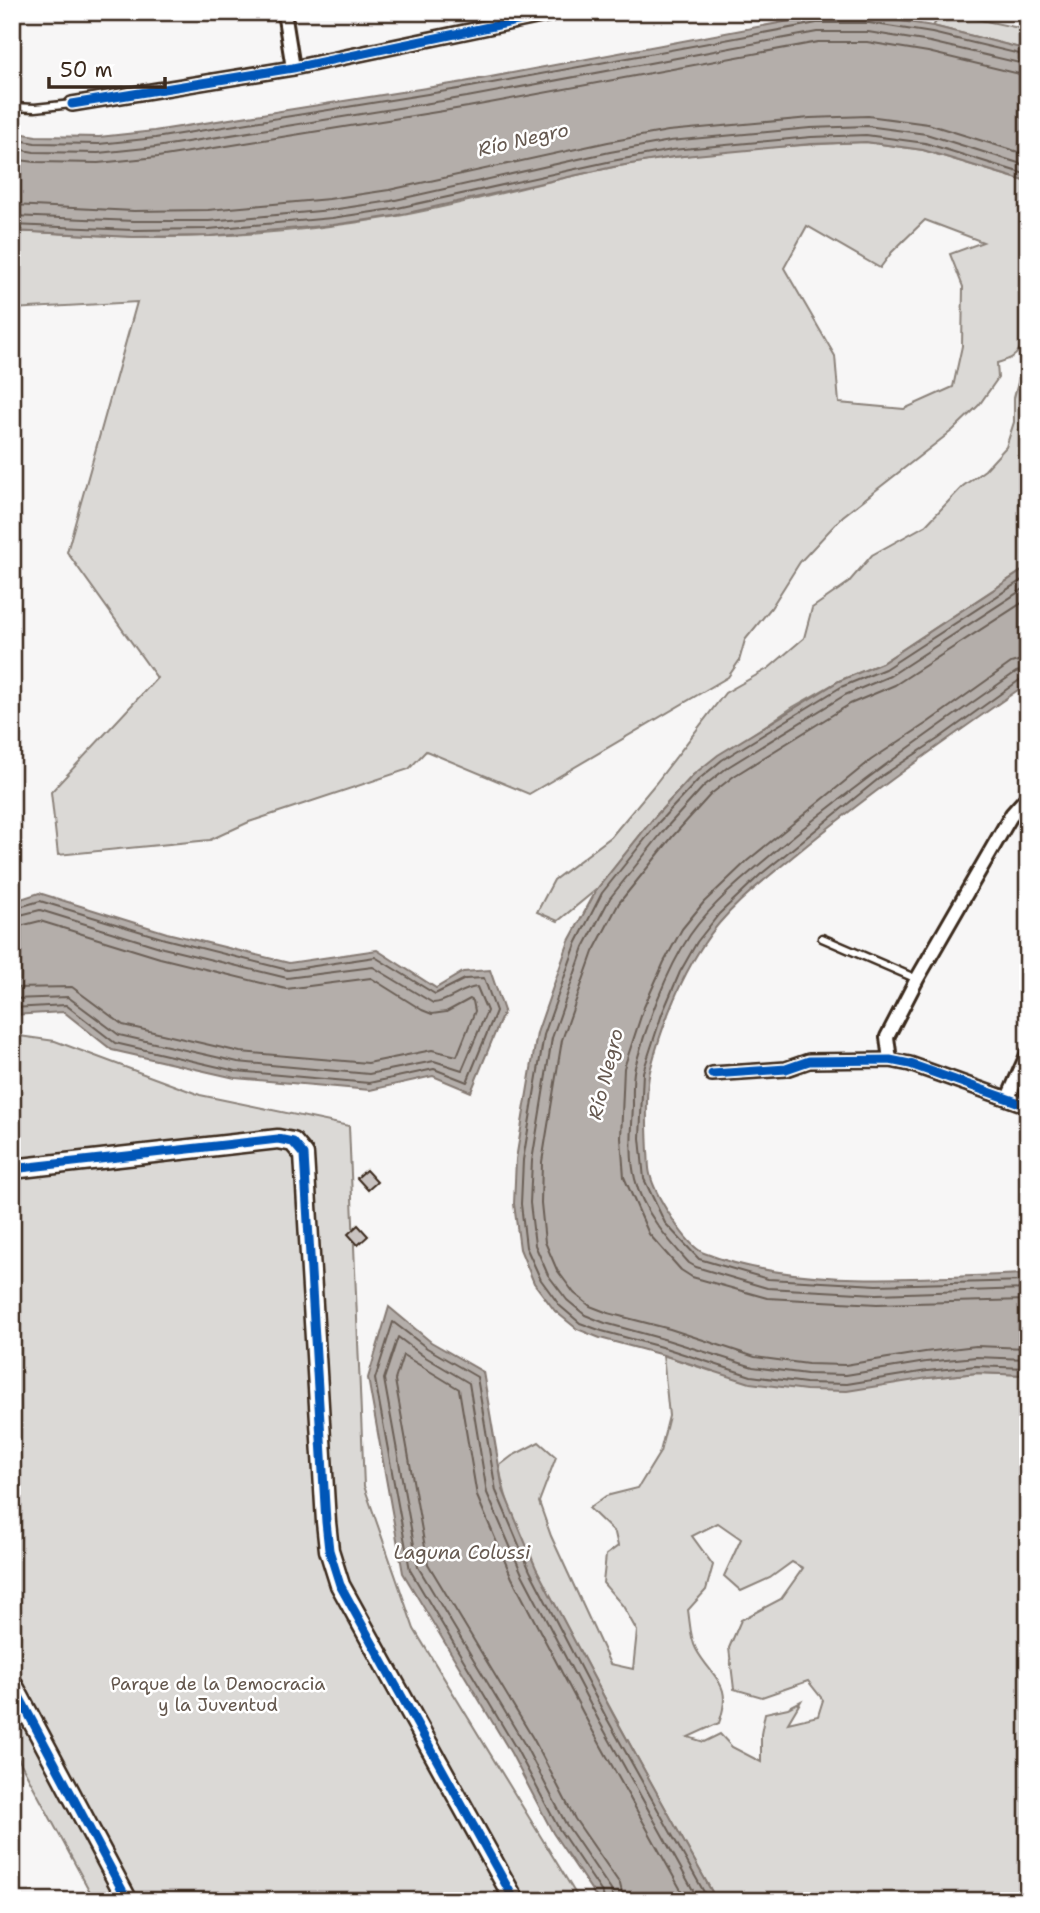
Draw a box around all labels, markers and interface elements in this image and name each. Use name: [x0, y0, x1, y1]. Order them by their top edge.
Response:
scale bar: [49, 46, 164, 90]
text: 50 m: [60, 56, 113, 84]
water label: Río Negro: [475, 117, 571, 162]
water label: Río Negro: [582, 1026, 629, 1122]
water label: Laguna Colussi: [394, 1540, 531, 1565]
park label: Parque de la Democracia y la Juventud: [111, 1672, 325, 1717]

